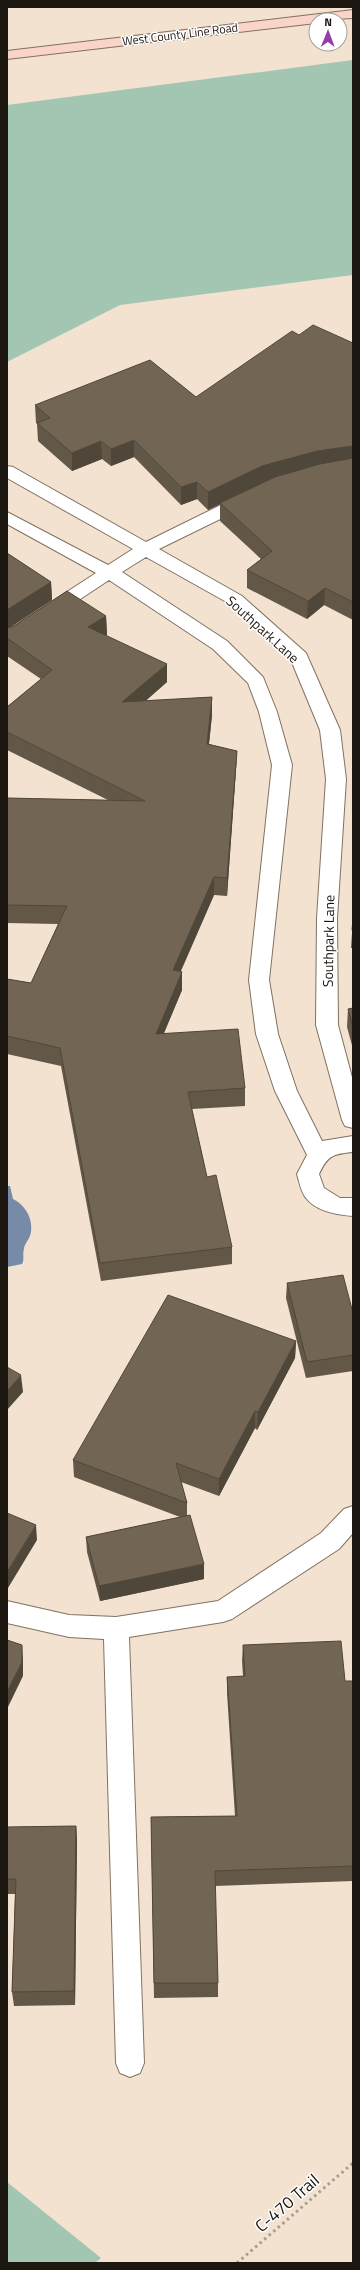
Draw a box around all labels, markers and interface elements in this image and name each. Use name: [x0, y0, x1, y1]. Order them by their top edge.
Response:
north arrow: [308, 12, 348, 52]
text: N: [324, 14, 332, 30]
street label: West County Line Road: [121, 17, 239, 51]
street label: Southpark Lane: [222, 590, 304, 668]
street label: Southpark Lane: [317, 895, 339, 987]
street label: C-470 Trail: [249, 2168, 325, 2238]

